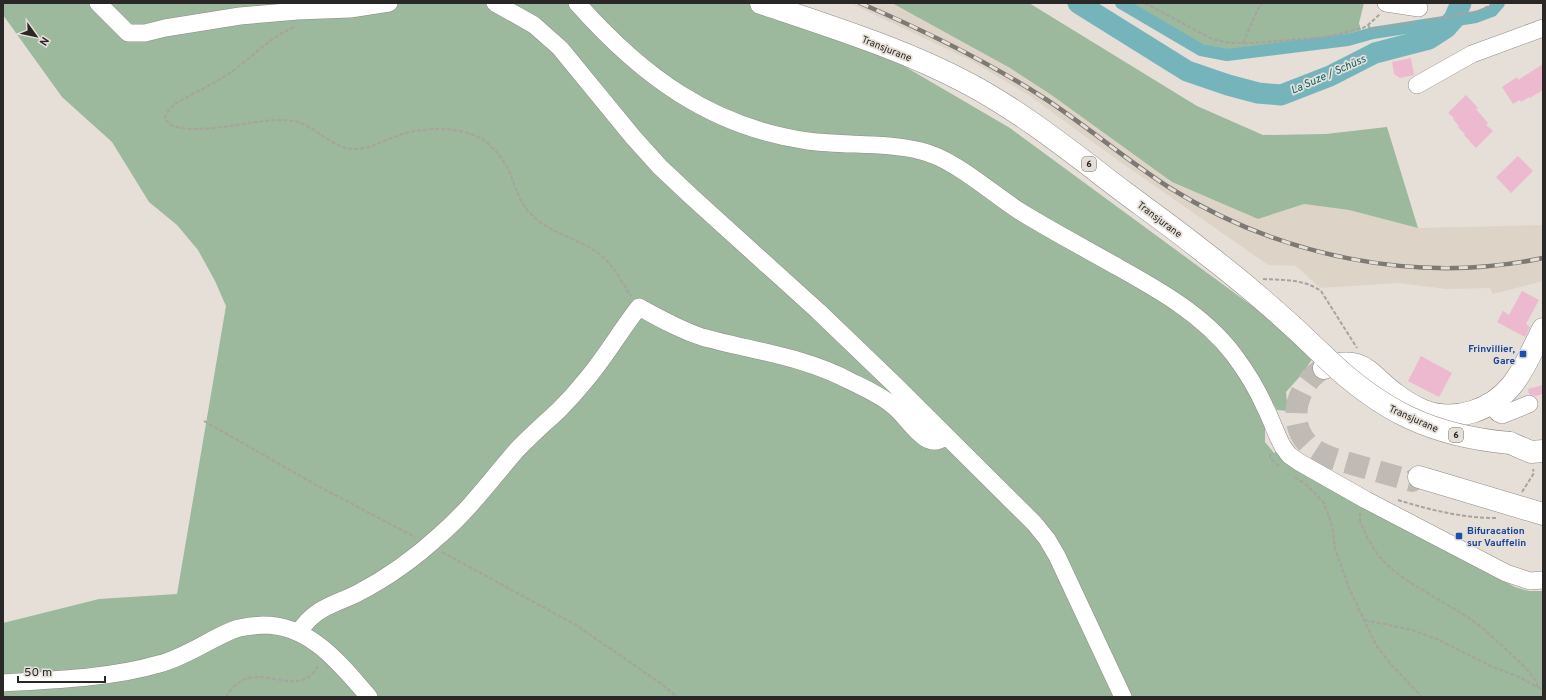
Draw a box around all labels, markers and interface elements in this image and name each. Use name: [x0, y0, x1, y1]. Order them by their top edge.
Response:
north arrow: [16, 16, 56, 56]
street label: Transjurane: [860, 33, 913, 65]
text: N: [36, 34, 52, 48]
water label: La Suze / Schüss: [1289, 52, 1369, 98]
road number: 6: [1082, 157, 1096, 171]
street label: Transjurane: [1134, 199, 1184, 241]
place label: Frinvillier, Gare: [1468, 343, 1515, 368]
marker: Frinvillier, Gare: [1518, 349, 1528, 359]
street label: Transjurane: [1387, 403, 1440, 436]
road number: 6: [1449, 428, 1463, 442]
place label: Bifuracation sur Vauffelin: [1467, 525, 1526, 550]
marker: Bifuracation sur Vauffelin: [1454, 531, 1464, 541]
scale bar: [18, 658, 105, 684]
text: 50 m: [24, 665, 52, 681]

